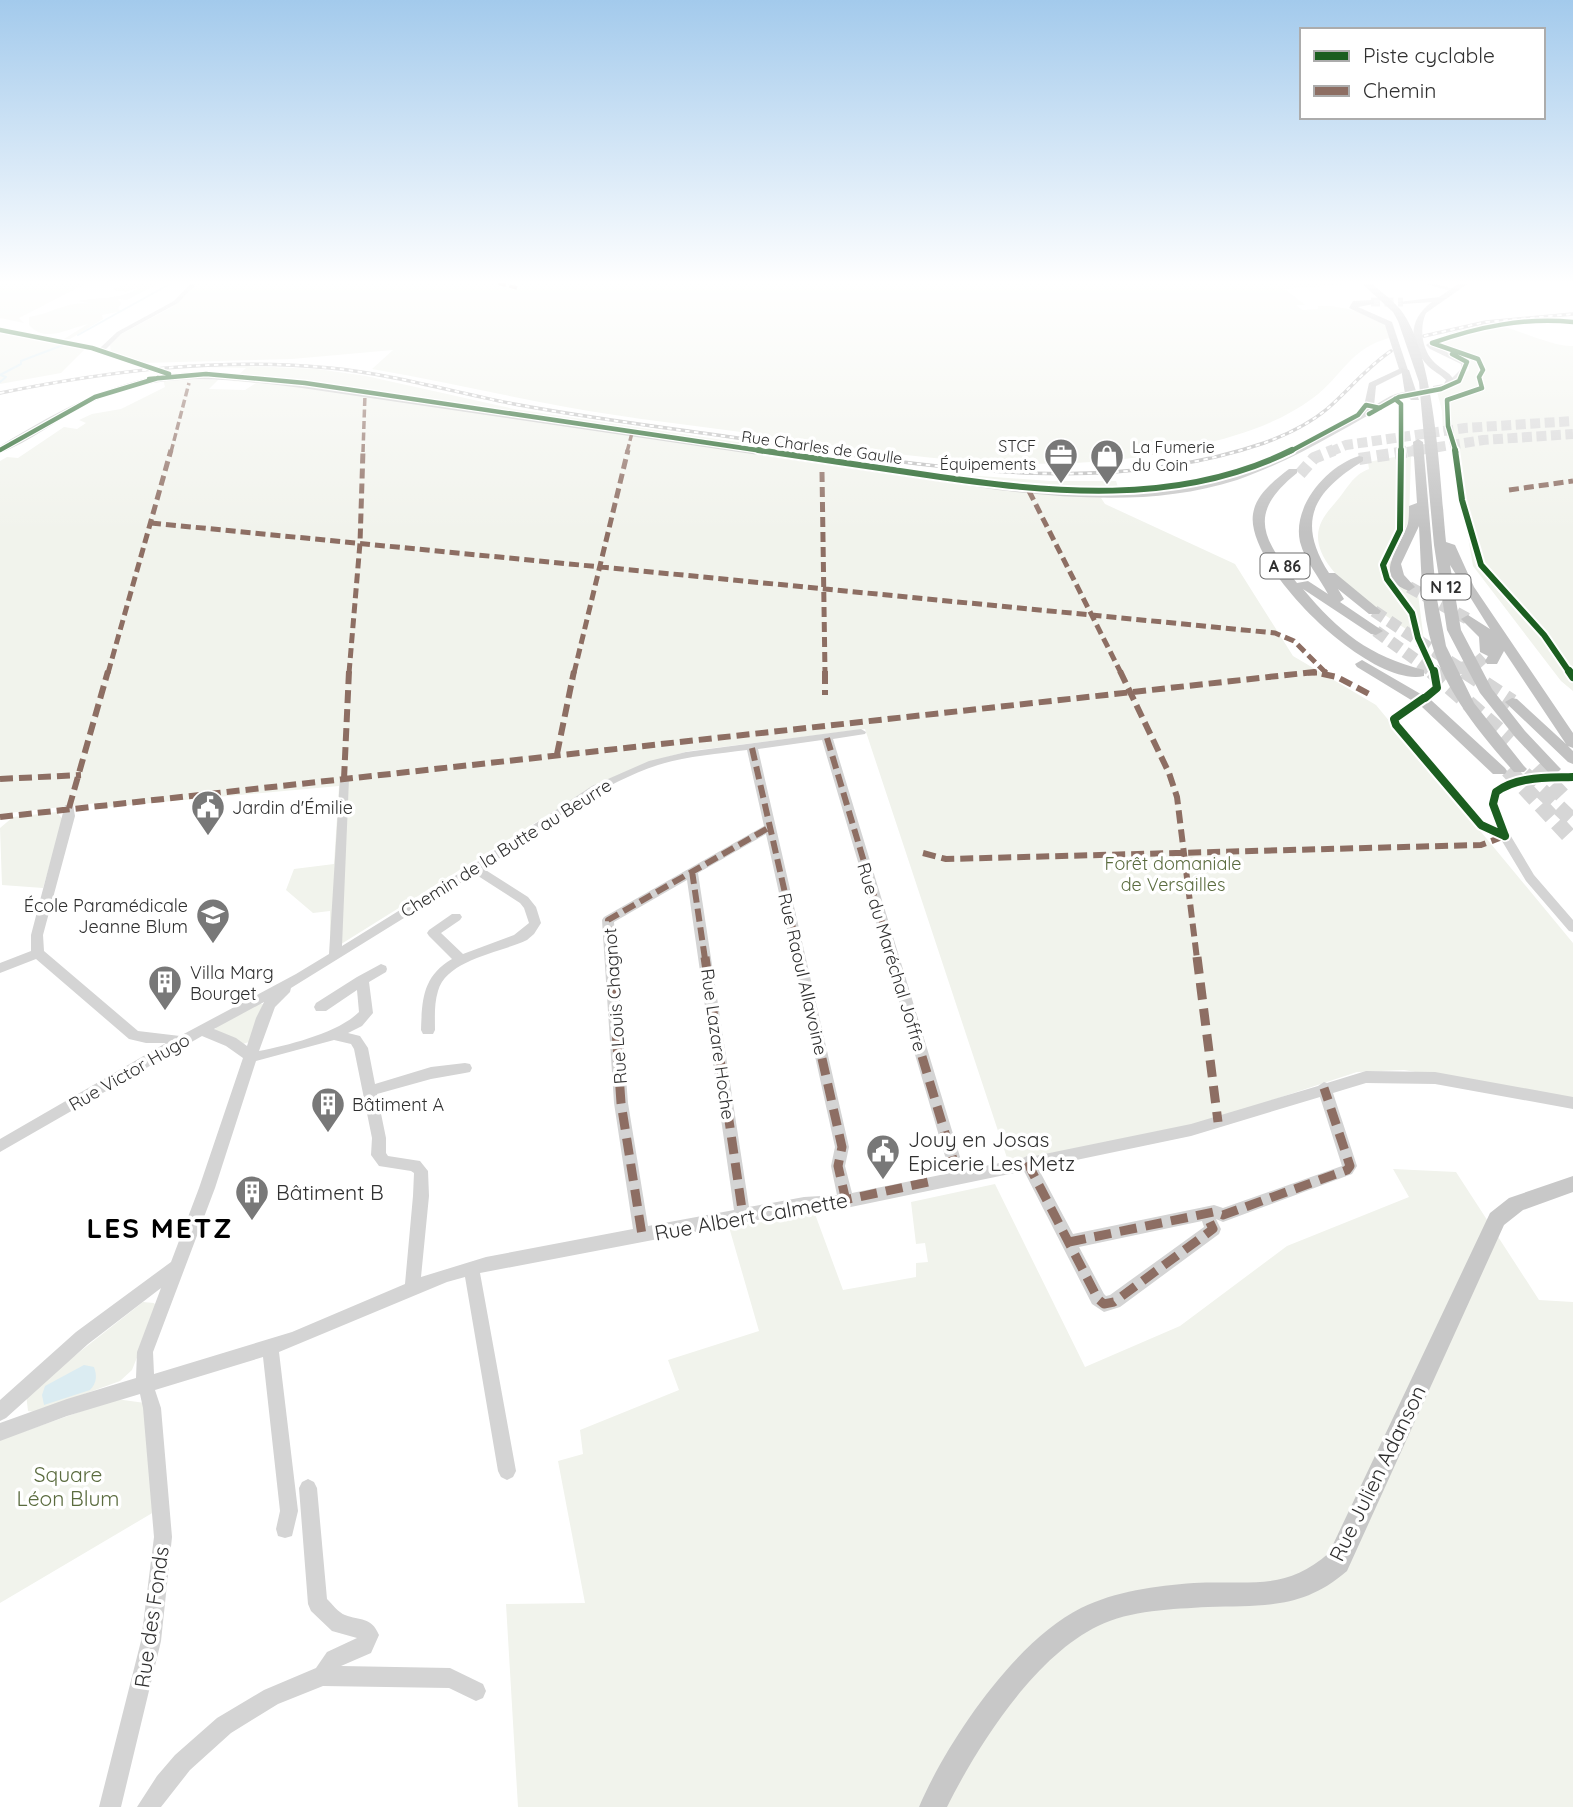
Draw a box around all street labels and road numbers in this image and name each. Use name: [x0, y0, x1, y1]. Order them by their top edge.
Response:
street label: Rue Charles de Gaulle: [740, 426, 904, 468]
road number: A 86: [1260, 554, 1310, 579]
road number: N 12: [1422, 574, 1470, 600]
street label: Chemin de la Butte au Beurre: [396, 773, 616, 923]
street label: Rue du Maréchal Joffre: [852, 860, 932, 1054]
street label: Rue Raoul Allavoine: [773, 891, 833, 1057]
street label: Rue Louis Chagnot: [598, 927, 632, 1085]
street label: Rue Lazare Hoche: [696, 967, 740, 1121]
street label: Rue Victor Hugo: [64, 1028, 194, 1116]
street label: Rue Albert Calmette: [652, 1186, 850, 1246]
street label: Rue Julien Adanson: [1323, 1381, 1431, 1565]
street label: Rue des Fonds: [128, 1545, 174, 1689]

